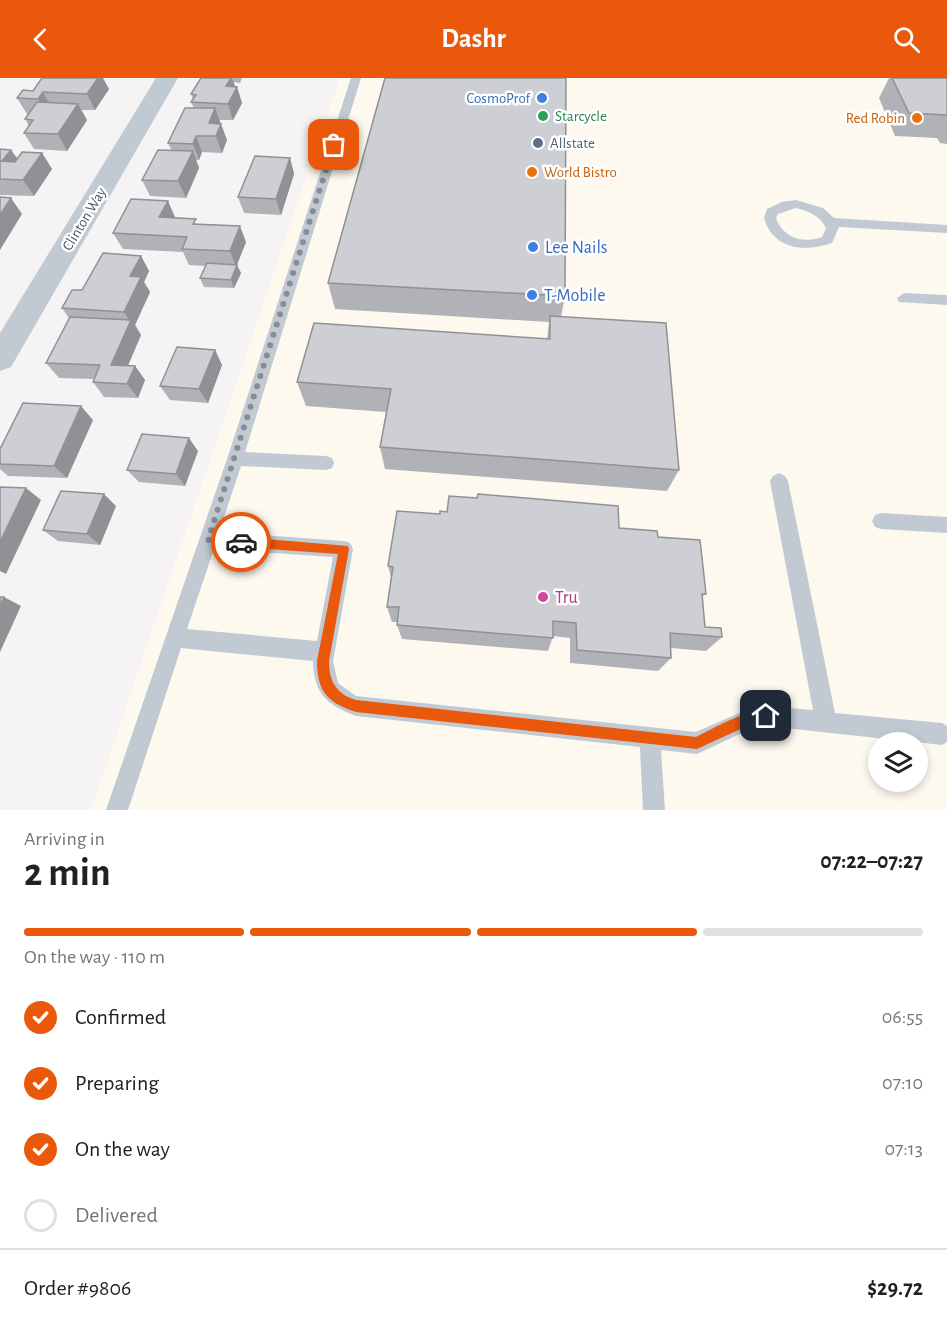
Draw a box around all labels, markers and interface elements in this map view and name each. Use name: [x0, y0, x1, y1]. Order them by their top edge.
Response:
icon: back: [24, 23, 57, 56]
icon: search: [890, 23, 923, 56]
text: Dashr: [441, 25, 506, 52]
place label: CosmoProf: [466, 91, 531, 106]
marker: CosmoProf: [535, 91, 549, 105]
marker: Starcycle: [536, 109, 550, 123]
place label: Starcycle: [555, 109, 607, 124]
place label: Red Robin: [846, 111, 905, 126]
marker: Red Robin: [910, 111, 924, 125]
pin: [308, 119, 359, 170]
icon: bag: [317, 128, 350, 161]
marker: Allstate: [531, 136, 545, 150]
place label: Allstate: [550, 136, 595, 151]
marker: World Bistro: [525, 165, 539, 179]
place label: World Bistro: [544, 165, 617, 180]
street label: Clinton Way: [60, 185, 109, 253]
place label: Lee Nails: [545, 239, 608, 257]
marker: Lee Nails: [526, 240, 540, 254]
place label: T-Mobile: [544, 287, 606, 305]
marker: T-Mobile: [525, 288, 539, 302]
courier: [211, 512, 271, 572]
icon: car: [225, 526, 258, 559]
place label: Tru: [555, 589, 578, 607]
marker: Tru: [536, 590, 550, 604]
pin: [740, 690, 791, 741]
icon: home: [749, 699, 782, 732]
map controls: [868, 732, 928, 792]
button: layers: [868, 732, 928, 792]
text: Arriving in: [24, 829, 105, 849]
text: 07:22–07:27: [820, 850, 923, 872]
text: 2 min: [24, 854, 111, 893]
text: On the way · 110 m: [24, 947, 165, 967]
icon: check: [24, 1001, 57, 1034]
text: Confirmed: [75, 1006, 166, 1028]
text: 06:55: [882, 1007, 923, 1027]
icon: check: [24, 1067, 57, 1100]
text: Preparing: [75, 1072, 159, 1094]
text: 07:10: [882, 1073, 923, 1093]
icon: check: [24, 1133, 57, 1166]
text: On the way: [75, 1138, 170, 1160]
text: 07:13: [884, 1139, 923, 1159]
text: Delivered: [75, 1204, 158, 1226]
text: Order #9806: [24, 1277, 131, 1299]
text: $29.72: [867, 1277, 923, 1299]

